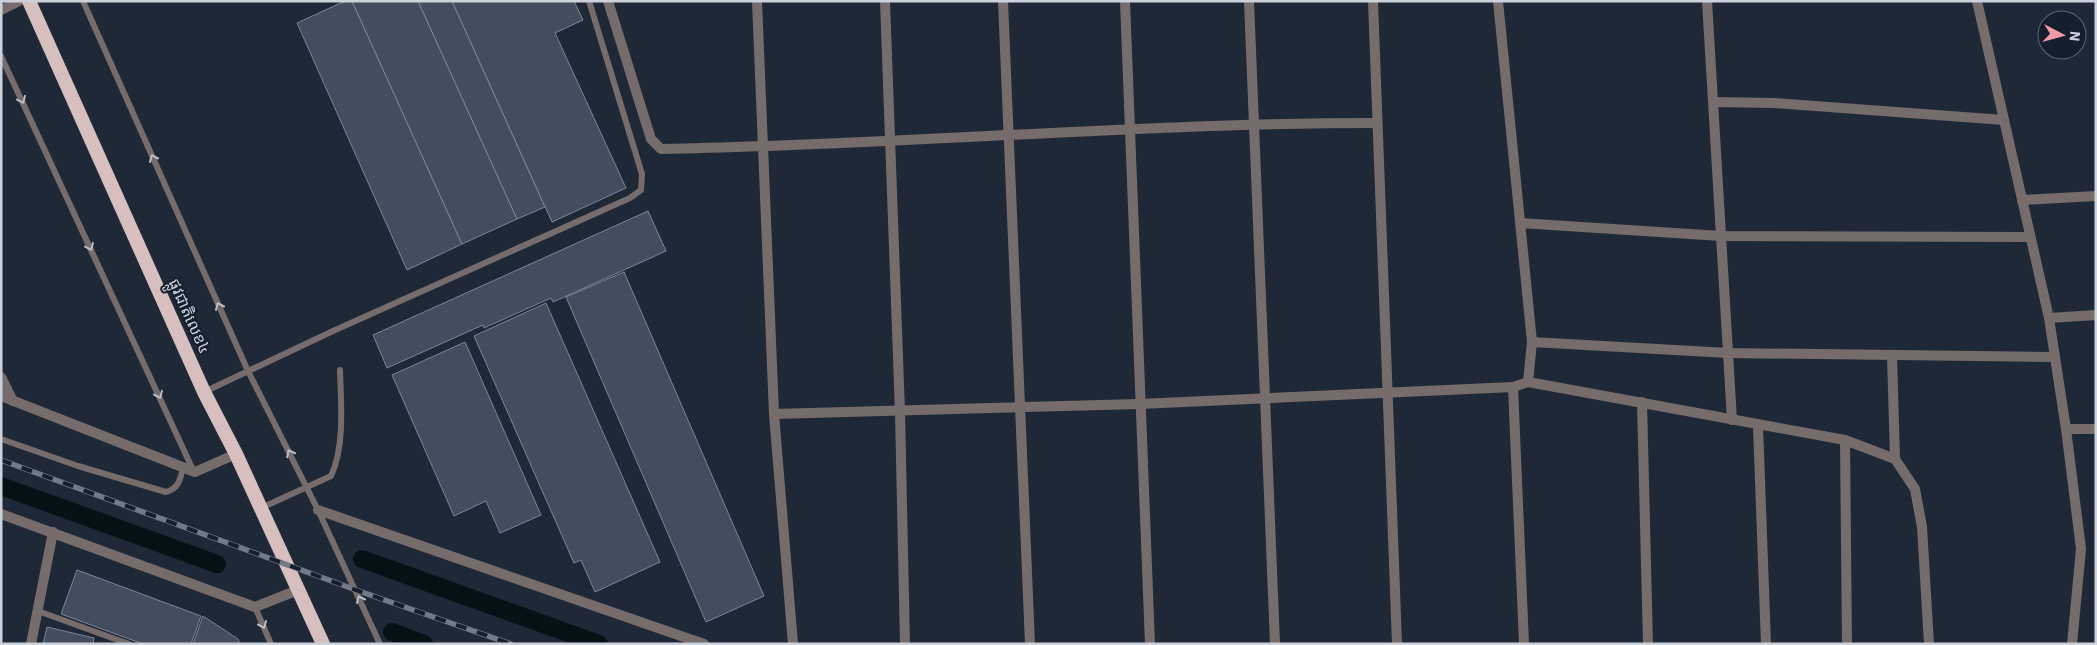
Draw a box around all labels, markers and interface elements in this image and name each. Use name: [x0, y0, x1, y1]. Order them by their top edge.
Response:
north arrow: [2037, 10, 2087, 60]
text: N: [2065, 30, 2084, 42]
one-way arrow: [15, 95, 26, 104]
one-way arrow: [149, 154, 160, 163]
one-way arrow: [84, 242, 95, 251]
street label: ផ្លូវជាតិលេខ៤: [160, 275, 215, 359]
one-way arrow: [215, 302, 226, 311]
one-way arrow: [152, 390, 163, 399]
one-way arrow: [286, 449, 296, 458]
one-way arrow: [355, 595, 366, 604]
one-way arrow: [257, 620, 268, 629]

